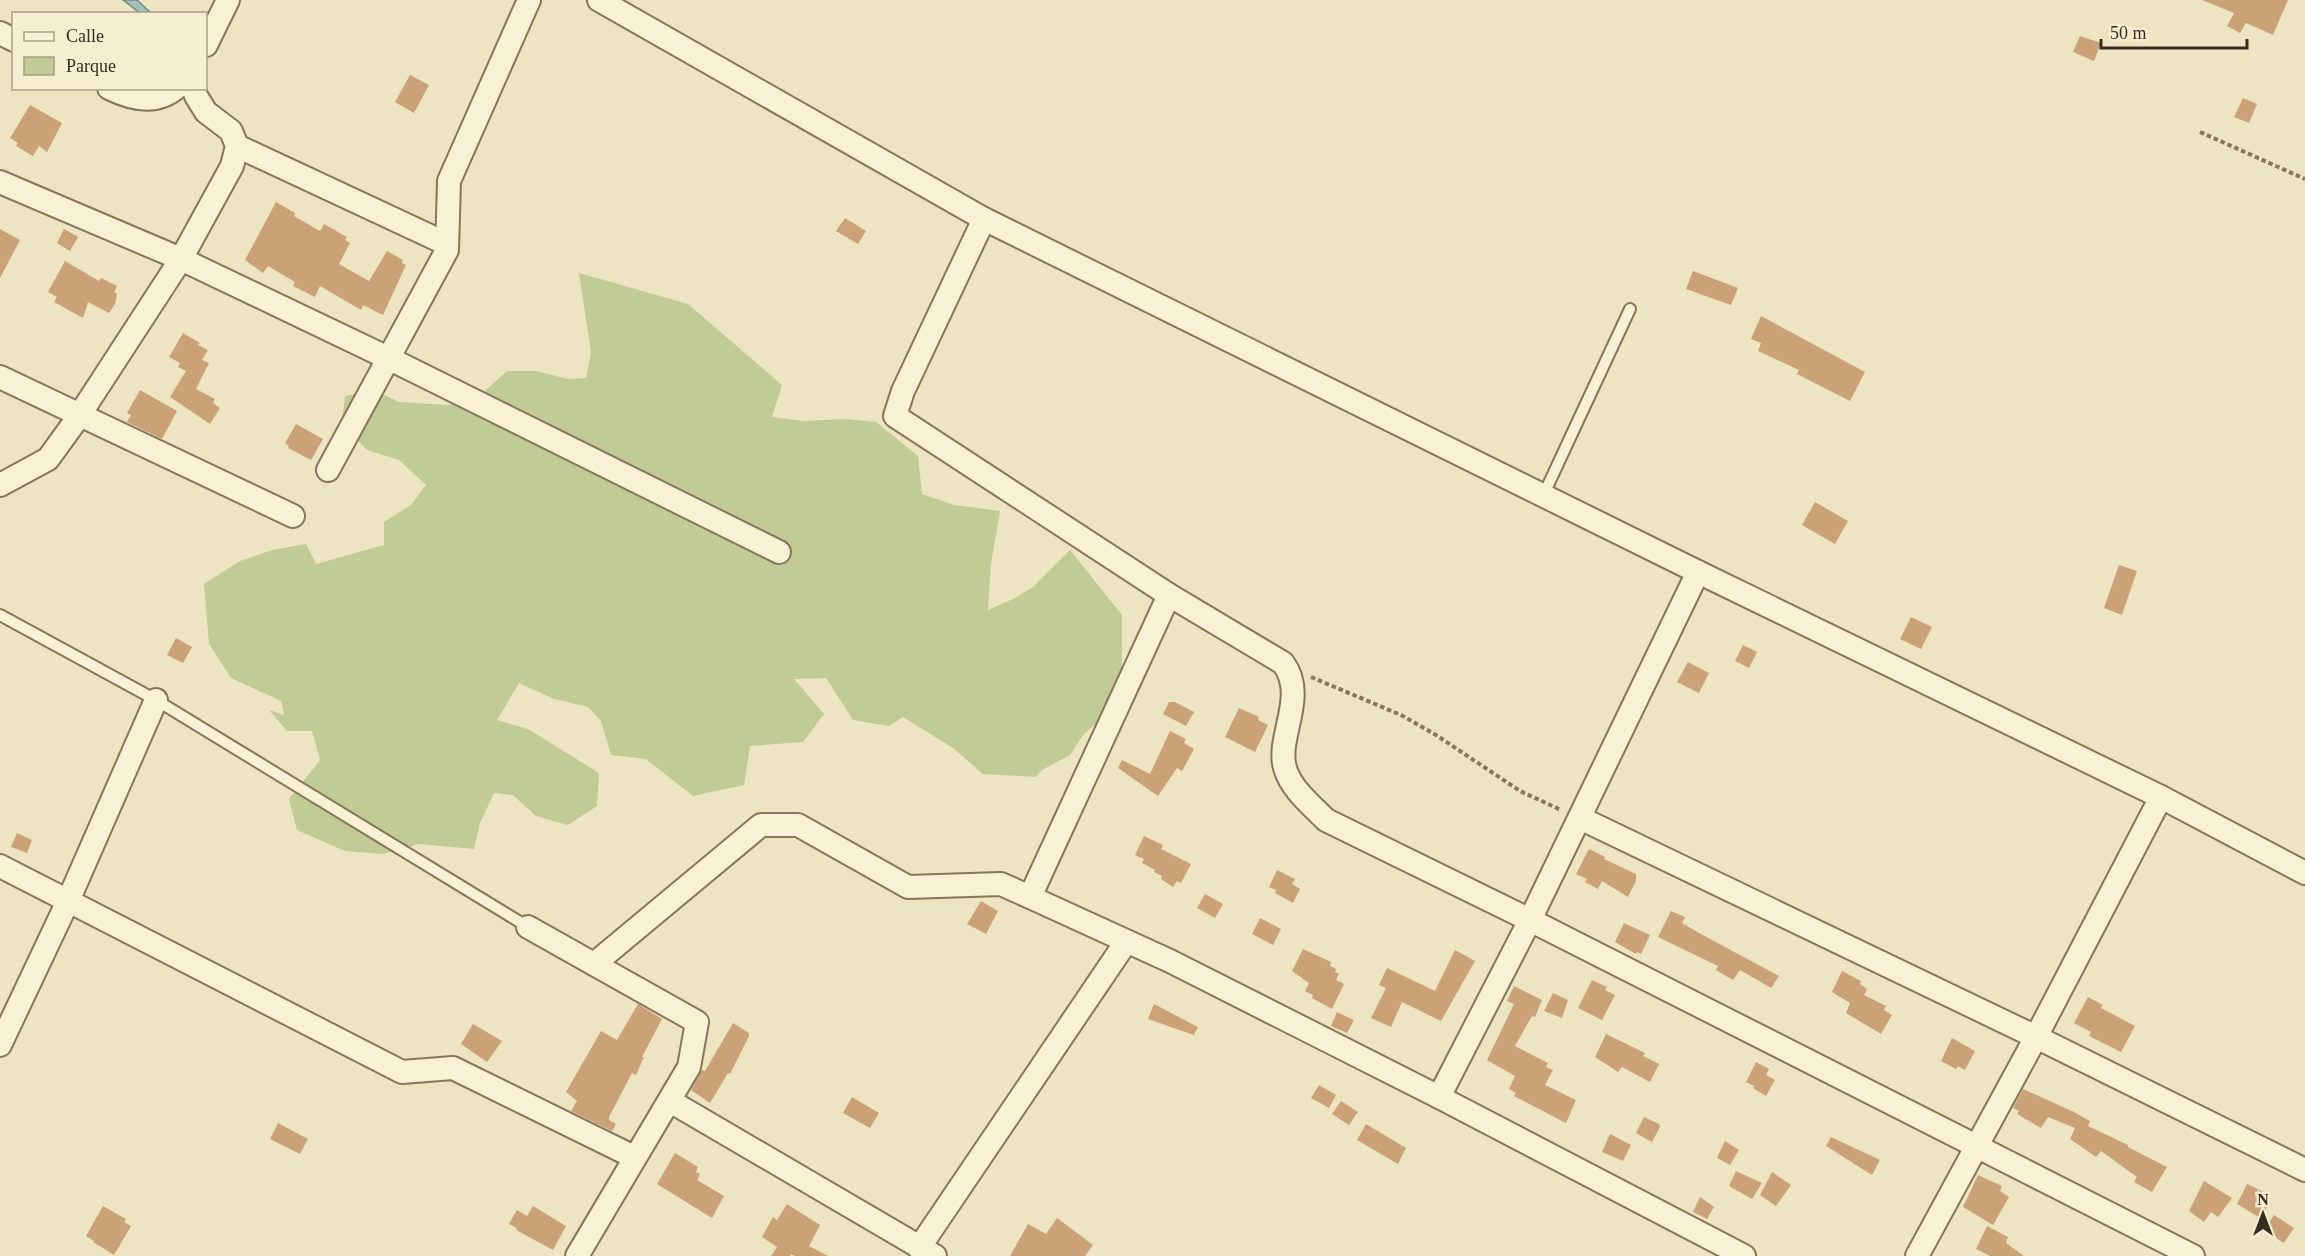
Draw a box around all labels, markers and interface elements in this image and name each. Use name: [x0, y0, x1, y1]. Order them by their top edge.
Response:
legend: [12, 12, 207, 90]
scale bar: [2101, 12, 2246, 50]
text: 50 m: [2110, 23, 2147, 43]
text: Calle: [66, 26, 104, 46]
text: Parque: [66, 56, 116, 76]
north arrow: [2233, 1184, 2293, 1244]
text: N: [2257, 1191, 2269, 1208]

